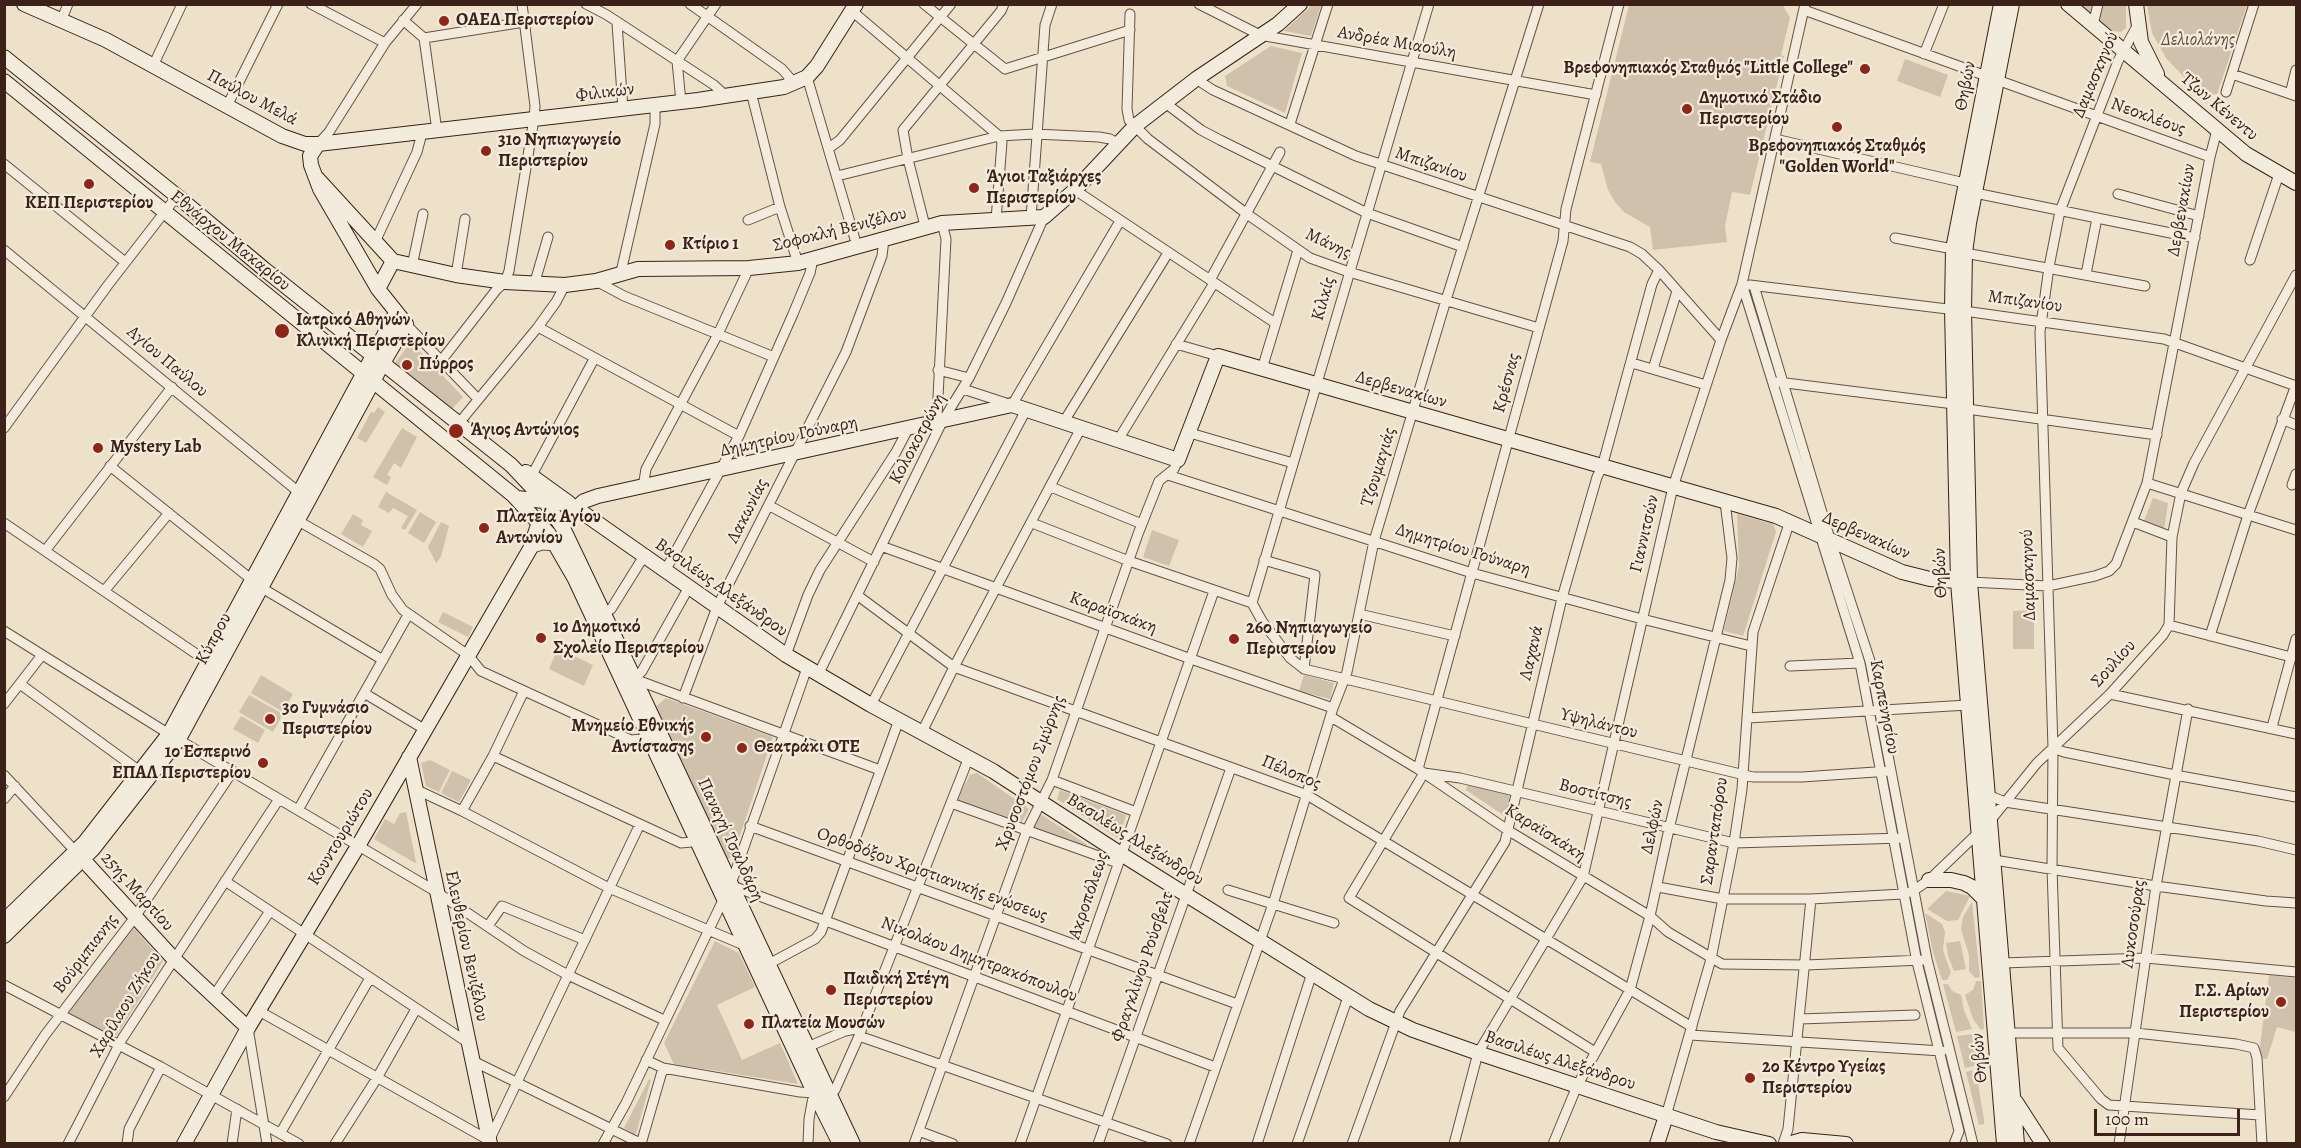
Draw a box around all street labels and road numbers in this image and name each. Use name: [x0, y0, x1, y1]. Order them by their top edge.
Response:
street label: Ανδρέα Μιαούλη: [1336, 22, 1458, 64]
street label: Δαμασκηνού: [2068, 29, 2124, 121]
street label: Θηβών: [1951, 59, 1981, 113]
street label: Παύλου Μελά: [203, 65, 301, 131]
street label: Τζων Κένεντυ: [2176, 68, 2262, 146]
street label: Φιλικών: [574, 79, 636, 107]
street label: Νεοκλέους: [2108, 93, 2188, 141]
street label: Μπιζανίου: [1392, 143, 1470, 187]
street label: Δερβενακίων: [2163, 162, 2201, 258]
street label: Εθνάρχου Μακαρίου: [165, 186, 295, 296]
street label: Σοφοκλή Βενιζέλου: [771, 203, 909, 257]
street label: Μάνης: [1302, 224, 1354, 264]
street label: Κιλκίς: [1307, 274, 1341, 324]
street label: Μπιζανίου: [1986, 286, 2064, 318]
street label: Αγίου Παύλου: [122, 322, 212, 402]
street label: Κρέσνας: [1489, 351, 1525, 415]
street label: Δερβενακίων: [1353, 367, 1449, 413]
street label: Κολοκοτρώνη: [885, 390, 951, 488]
street label: Δημητρίου Γούναρη: [718, 412, 860, 462]
street label: Τζουμαγιάς: [1357, 425, 1401, 509]
street label: Λακωνίας: [723, 475, 773, 547]
street label: Γιαννιτσών: [1626, 493, 1664, 575]
street label: Δερβενακίων: [1819, 507, 1913, 565]
street label: Δημητρίου Γούναρη: [1393, 519, 1533, 581]
street label: Δαμασκηνού: [2017, 529, 2041, 621]
street label: Βασιλέως Αλεξάνδρου: [650, 534, 792, 642]
street label: Θηβών: [1929, 548, 1953, 598]
street label: Καραϊσκάκη: [1066, 587, 1160, 639]
street label: Κύπρου: [191, 609, 237, 669]
street label: Λαχανά: [1515, 624, 1549, 682]
street label: Σουλίου: [2087, 636, 2141, 692]
street label: Καρπενησίου: [1864, 658, 1904, 756]
street label: Χρυσοστόμου Σμύρνης: [992, 693, 1070, 853]
street label: Υψηλάντου: [1558, 704, 1640, 744]
street label: Πέλοπος: [1258, 751, 1324, 795]
street label: Παναγή Τσαλδάρη: [692, 775, 768, 905]
street label: Βοστίτσης: [1556, 775, 1634, 813]
street label: Σαρανταπόρου: [1697, 776, 1733, 886]
street label: Κουντουριώτου: [303, 784, 379, 890]
street label: Βασιλέως Αλεξάνδρου: [1062, 789, 1208, 891]
street label: Δελφών: [1637, 798, 1669, 856]
street label: Καραϊσκάκη: [1500, 799, 1590, 867]
street label: Ορθοδόξου Χριστιανικής ενώσεως: [814, 823, 1050, 927]
street label: 25ης Μαρτίου: [96, 848, 178, 936]
street label: Ακροπόλεως: [1064, 850, 1114, 942]
street label: Ελευθερίου Βενιζέλου: [439, 868, 493, 1024]
street label: Λυκοσούρας: [2117, 879, 2151, 969]
street label: Φραγκλίνου Ρούσβελτ: [1107, 889, 1179, 1045]
street label: Βούρμπιανης: [49, 910, 123, 998]
street label: Νικολάου Δημητρακόπουλου: [878, 912, 1080, 1008]
street label: Χαρίλαου Ζήκου: [86, 948, 166, 1062]
street label: Βασιλέως Αλεξάνδρου: [1482, 1026, 1638, 1096]
street label: Θηβών: [1967, 1032, 1993, 1084]

